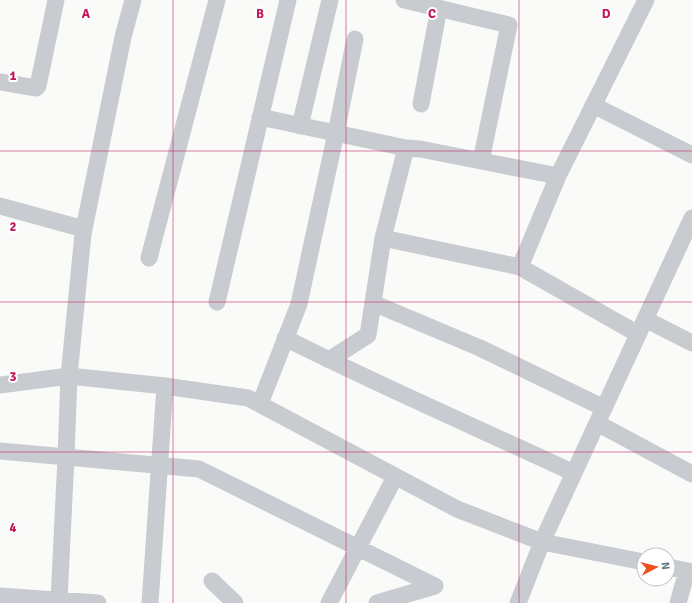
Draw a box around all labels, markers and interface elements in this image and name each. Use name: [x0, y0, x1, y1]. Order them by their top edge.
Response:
text: A: [82, 6, 91, 22]
text: B: [256, 6, 264, 22]
text: C: [428, 6, 436, 22]
text: D: [602, 6, 611, 22]
text: 1: [9, 68, 17, 84]
text: 2: [9, 219, 17, 235]
text: 3: [9, 369, 17, 385]
text: 4: [9, 520, 17, 536]
north arrow: [636, 547, 676, 587]
text: N: [659, 561, 672, 570]

